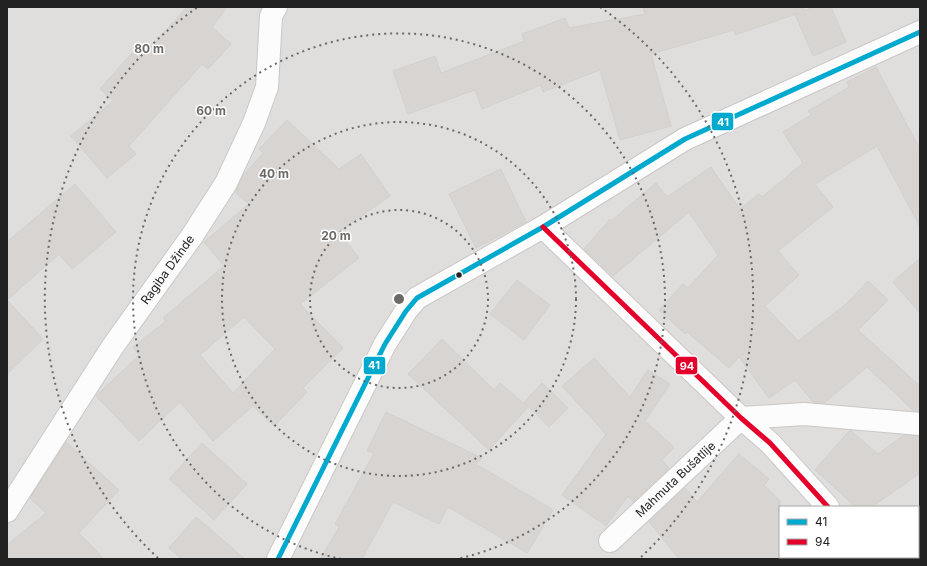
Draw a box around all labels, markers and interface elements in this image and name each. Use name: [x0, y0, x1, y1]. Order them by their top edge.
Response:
text: 80 m: [134, 41, 164, 56]
text: 60 m: [196, 103, 226, 118]
line badge: 41: [711, 112, 734, 131]
text: 41: [717, 115, 729, 129]
text: 40 m: [259, 166, 289, 181]
text: 20 m: [321, 228, 351, 243]
street label: Ragiba Džinde: [137, 232, 197, 307]
unlabelled marker: [454, 270, 464, 280]
centre of rings: [392, 292, 406, 306]
line badge: 41: [363, 356, 386, 375]
line badge: 94: [675, 356, 698, 375]
text: 41: [368, 358, 380, 372]
text: 94: [680, 359, 694, 373]
street label: Mahmuta Bušatlije: [632, 438, 718, 520]
legend: [779, 506, 919, 558]
text: 41: [815, 514, 827, 529]
text: 94: [815, 534, 830, 549]

